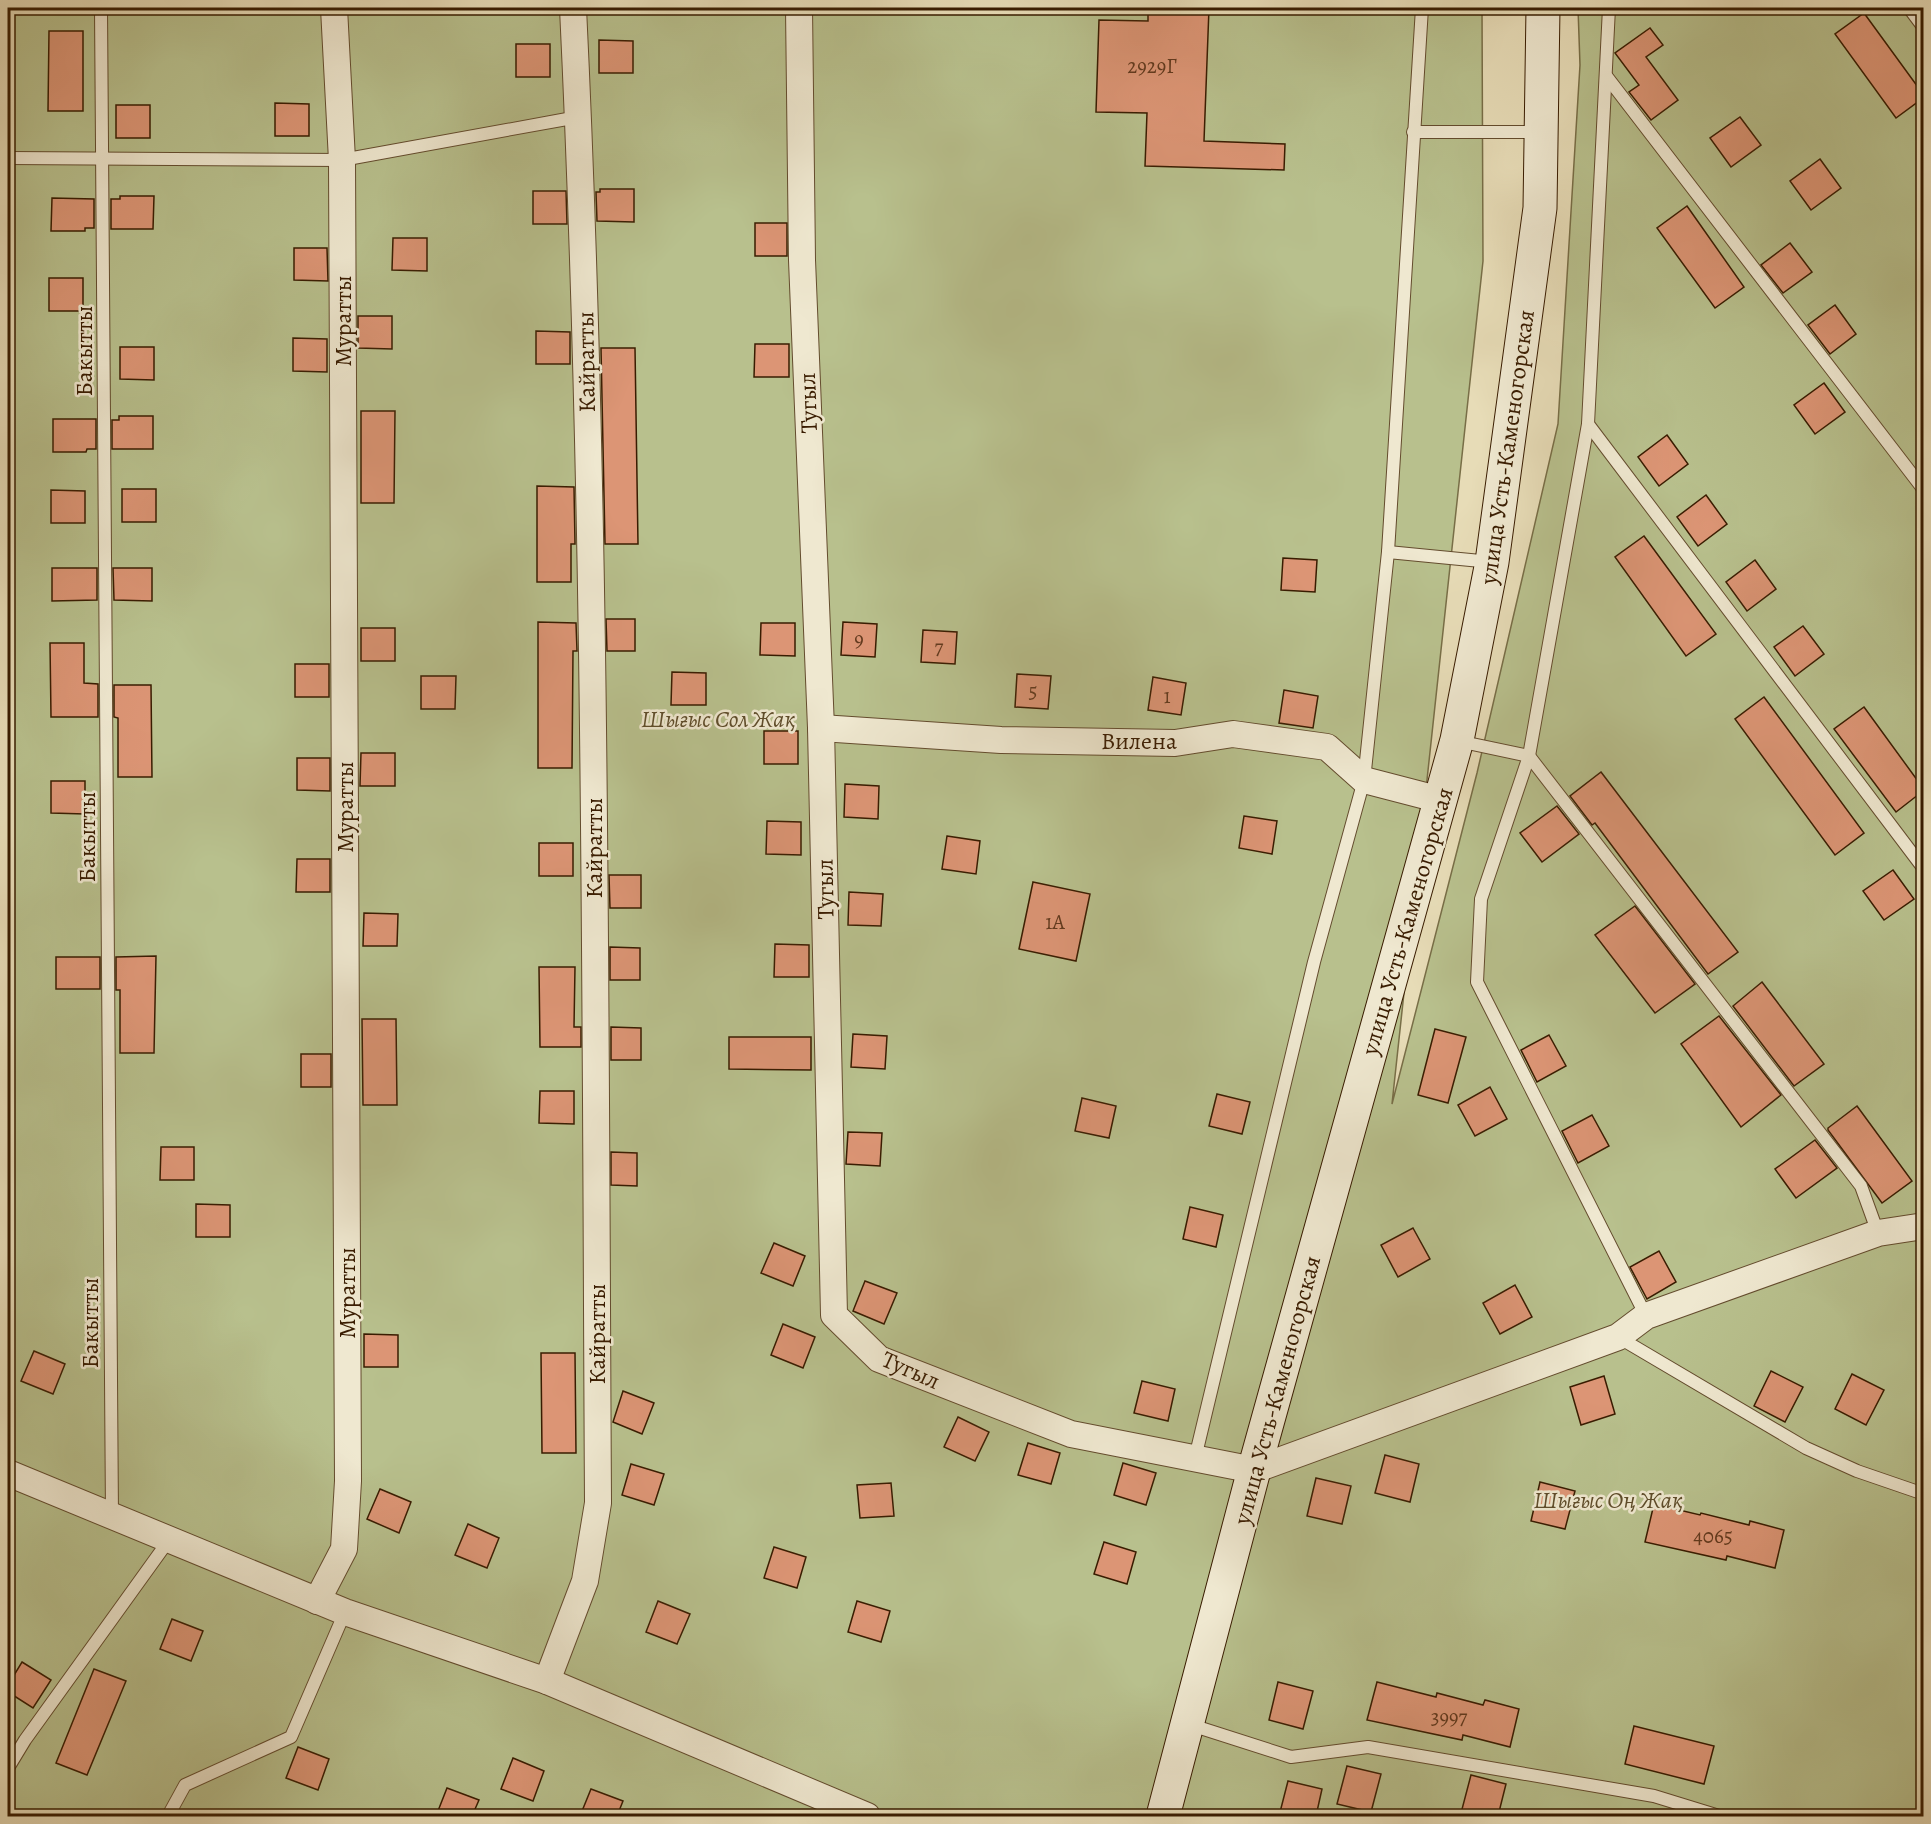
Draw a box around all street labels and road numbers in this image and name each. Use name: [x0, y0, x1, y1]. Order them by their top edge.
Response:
street label: Муратты: [327, 275, 359, 367]
street label: Бакытты: [68, 305, 100, 397]
street label: улица Усть-Каменогорская: [1472, 308, 1542, 587]
street label: Кайратты: [569, 311, 603, 413]
street label: Тугыл: [791, 372, 825, 434]
street label: Вилена: [1101, 725, 1177, 757]
street label: Муратты: [329, 761, 361, 853]
street label: улица Усть-Каменогорская: [1353, 783, 1461, 1060]
street label: Бакытты: [71, 791, 103, 883]
street label: Кайратты: [578, 797, 610, 899]
street label: Тугыл: [808, 858, 842, 920]
street label: Муратты: [331, 1247, 363, 1339]
street label: улица Усть-Каменогорская: [1225, 1252, 1328, 1529]
street label: Бакытты: [74, 1277, 106, 1369]
street label: Кайратты: [581, 1283, 613, 1385]
street label: Тугыл: [877, 1343, 945, 1397]

